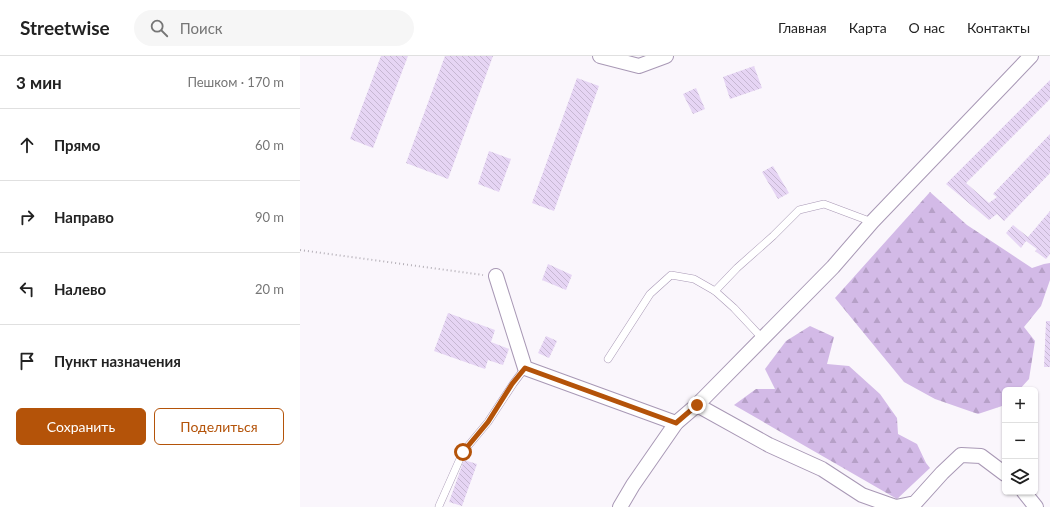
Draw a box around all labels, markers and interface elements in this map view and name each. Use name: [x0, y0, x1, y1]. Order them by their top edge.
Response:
search box: [134, 10, 414, 46]
text: Streetwise: [20, 16, 110, 39]
icon: search: [148, 17, 170, 39]
text: Поиск: [180, 19, 223, 37]
text: Главная: [778, 19, 827, 36]
text: Карта: [849, 19, 887, 36]
text: О нас: [909, 19, 945, 36]
text: Контакты: [967, 19, 1030, 36]
text: 3 мин: [16, 72, 62, 93]
text: Пешком · 170 m: [187, 74, 284, 90]
icon: ahead: [16, 134, 38, 156]
text: Прямо: [54, 136, 100, 154]
text: 60 m: [255, 137, 284, 153]
icon: right: [16, 206, 38, 228]
text: Направо: [54, 208, 114, 226]
text: 90 m: [255, 209, 284, 225]
icon: left: [16, 278, 38, 300]
text: Налево: [54, 280, 106, 298]
text: 20 m: [255, 281, 284, 297]
icon: arrive: [16, 350, 38, 372]
text: Пункт назначения: [54, 352, 181, 370]
map controls: [1002, 387, 1038, 495]
button: +: [1002, 387, 1038, 423]
route end: [688, 396, 706, 414]
button: Сохранить: [16, 408, 146, 445]
button: Поделиться: [154, 408, 284, 445]
button: −: [1002, 423, 1038, 459]
route start: [454, 443, 472, 461]
button: layers: [1002, 459, 1038, 495]

